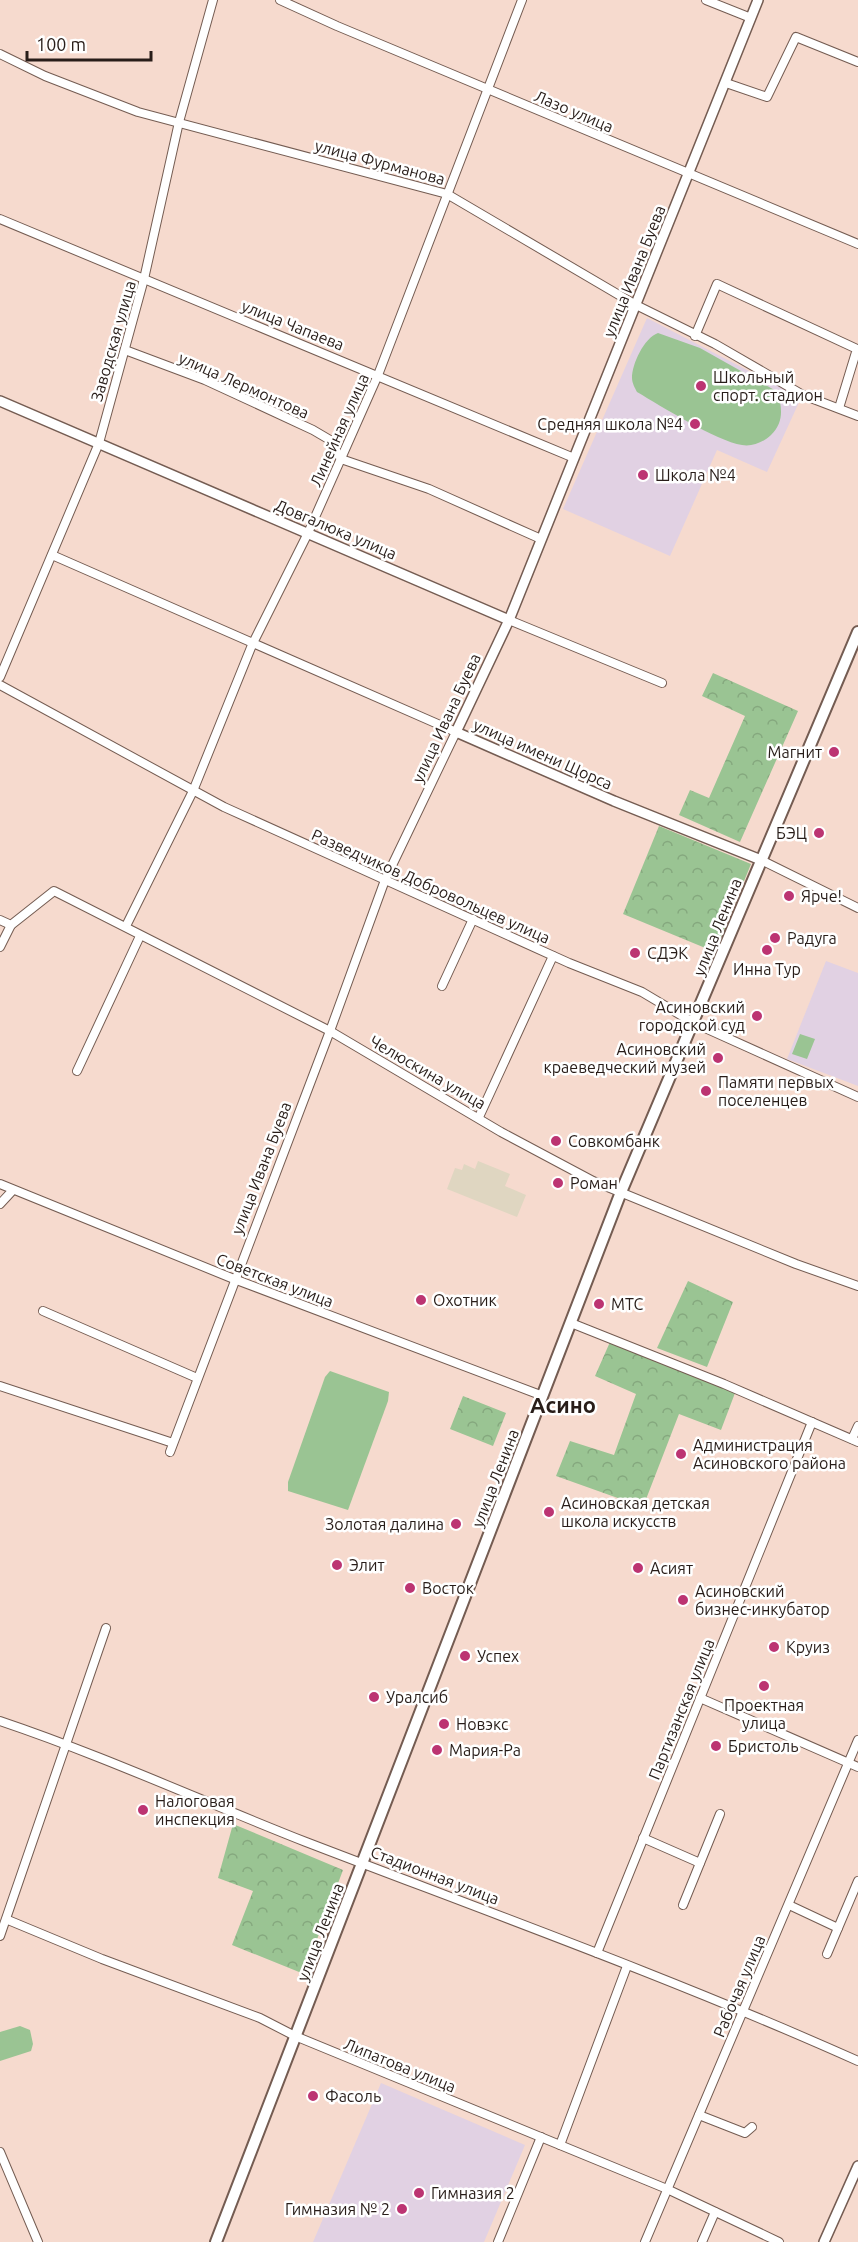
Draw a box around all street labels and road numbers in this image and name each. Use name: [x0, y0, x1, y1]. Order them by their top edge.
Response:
street label: Лазо улица: [532, 86, 616, 136]
street label: улица Фурманова: [313, 136, 447, 188]
street label: улица Ивана Буева: [599, 202, 669, 340]
street label: Заводская улица: [87, 279, 139, 403]
street label: улица Чапаева: [239, 296, 347, 354]
street label: улица Лермонтова: [176, 348, 312, 422]
street label: Линейная улица: [306, 371, 372, 489]
street label: Довгалюка улица: [273, 495, 399, 563]
street label: улица Ивана Буева: [408, 650, 484, 786]
street label: улица имени Щорса: [471, 715, 615, 793]
street label: Разведчиков Добровольцев улица: [309, 825, 553, 947]
street label: улица Ленина: [689, 876, 745, 978]
street label: Челюскина улица: [367, 1031, 489, 1113]
street label: улица Ивана Буева: [227, 1099, 295, 1237]
street label: Советская улица: [214, 1249, 336, 1311]
street label: улица Ленина: [468, 1426, 522, 1530]
street label: Партизанская улица: [644, 1636, 718, 1782]
street label: Стадионная улица: [368, 1842, 502, 1908]
street label: улица Ленина: [293, 1880, 347, 1984]
street label: Рабочая улица: [709, 1932, 769, 2040]
street label: Липатова улица: [341, 2034, 459, 2096]

